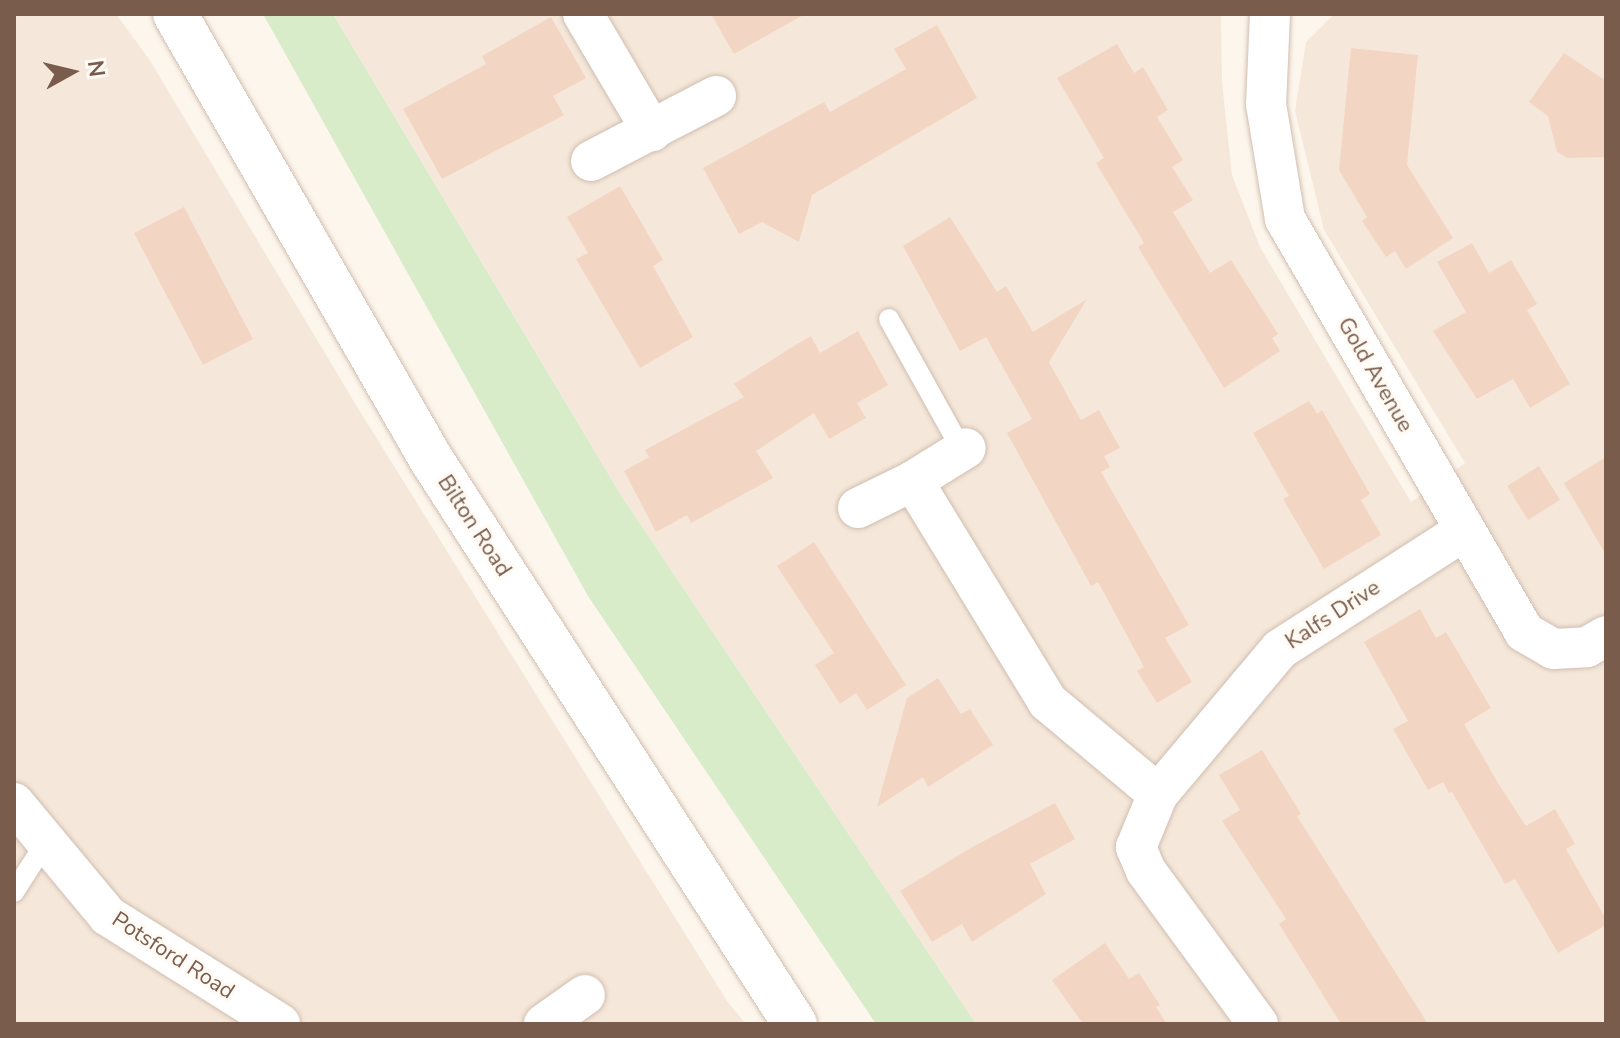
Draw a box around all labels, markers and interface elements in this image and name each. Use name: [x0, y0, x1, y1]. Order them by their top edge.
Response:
north arrow: [32, 32, 112, 112]
text: N: [80, 58, 112, 79]
street label: Gold Avenue: [1332, 313, 1418, 437]
street label: Bilton Road: [431, 470, 517, 582]
street label: Kalfs Drive: [1281, 575, 1385, 655]
street label: Potsford Road: [107, 907, 239, 1005]

